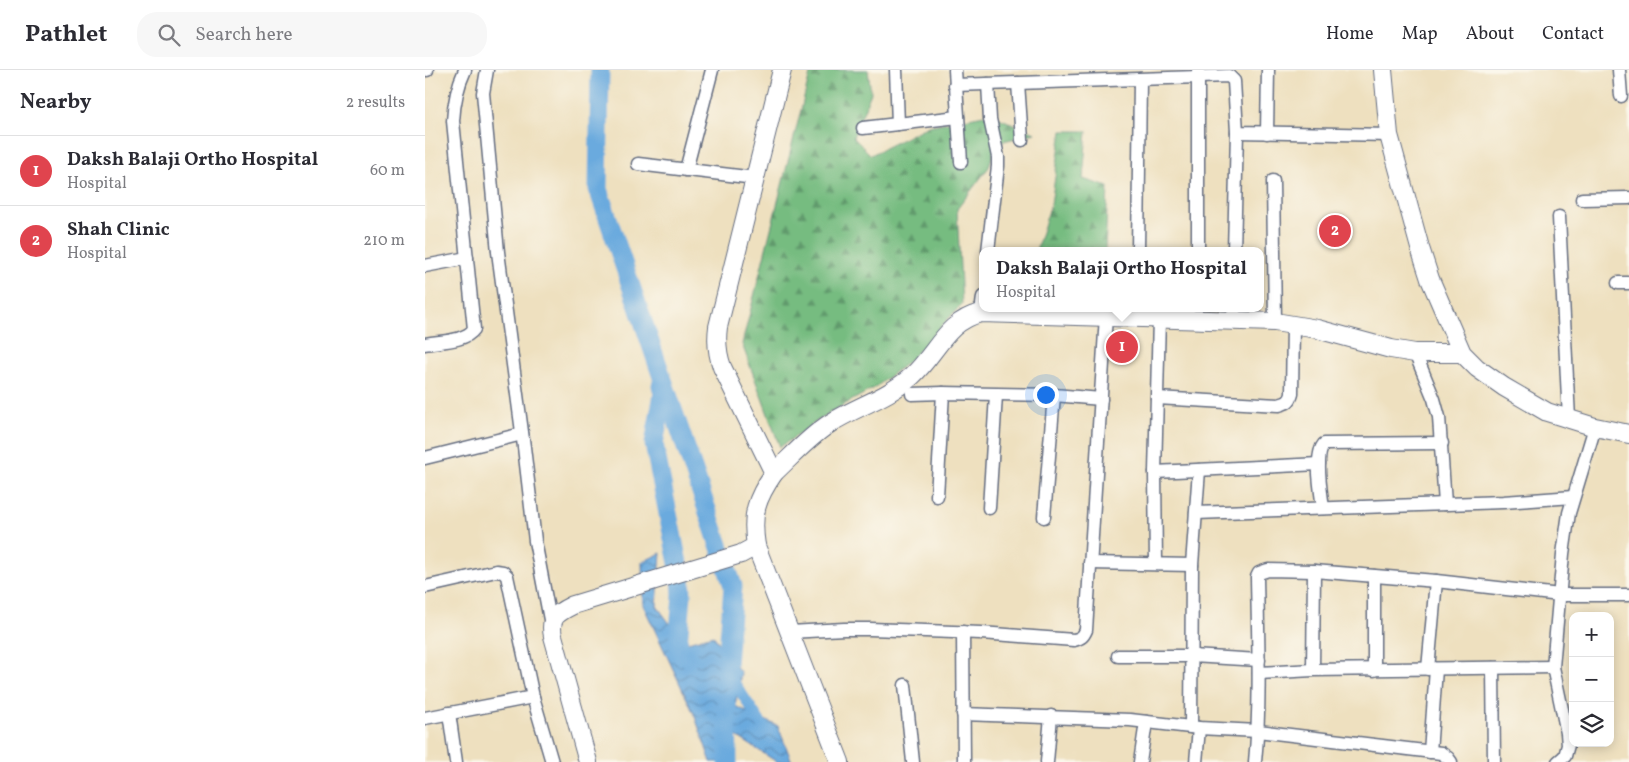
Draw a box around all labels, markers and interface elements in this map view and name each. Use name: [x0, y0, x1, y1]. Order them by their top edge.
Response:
search box: [137, 12, 487, 57]
text: Pathlet: [25, 18, 107, 52]
icon: search: [155, 21, 183, 49]
text: Search here: [195, 22, 293, 48]
text: Home: [1326, 22, 1374, 47]
text: Map: [1402, 22, 1438, 47]
text: About: [1466, 22, 1514, 47]
text: Contact: [1542, 22, 1604, 47]
text: Nearby: [20, 88, 91, 117]
text: 2 results: [346, 92, 405, 114]
text: Daksh Balaji Ortho Hospital: [67, 147, 318, 173]
text: 1: [33, 160, 39, 182]
text: 60 m: [370, 160, 405, 182]
text: Hospital: [67, 173, 127, 195]
pin: 2: [1319, 212, 1351, 250]
text: Shah Clinic: [67, 217, 170, 243]
text: 2: [32, 230, 40, 252]
text: 210 m: [363, 230, 405, 252]
text: Hospital: [67, 243, 127, 265]
popup: [979, 247, 1264, 312]
text: Daksh Balaji Ortho Hospital: [996, 256, 1247, 282]
text: Hospital: [996, 282, 1056, 304]
pin: 1: [1106, 328, 1138, 366]
your location: [1033, 382, 1059, 408]
map controls: [1569, 612, 1614, 747]
button: +: [1569, 612, 1614, 657]
button: −: [1569, 657, 1614, 702]
button: layers: [1569, 702, 1614, 747]

